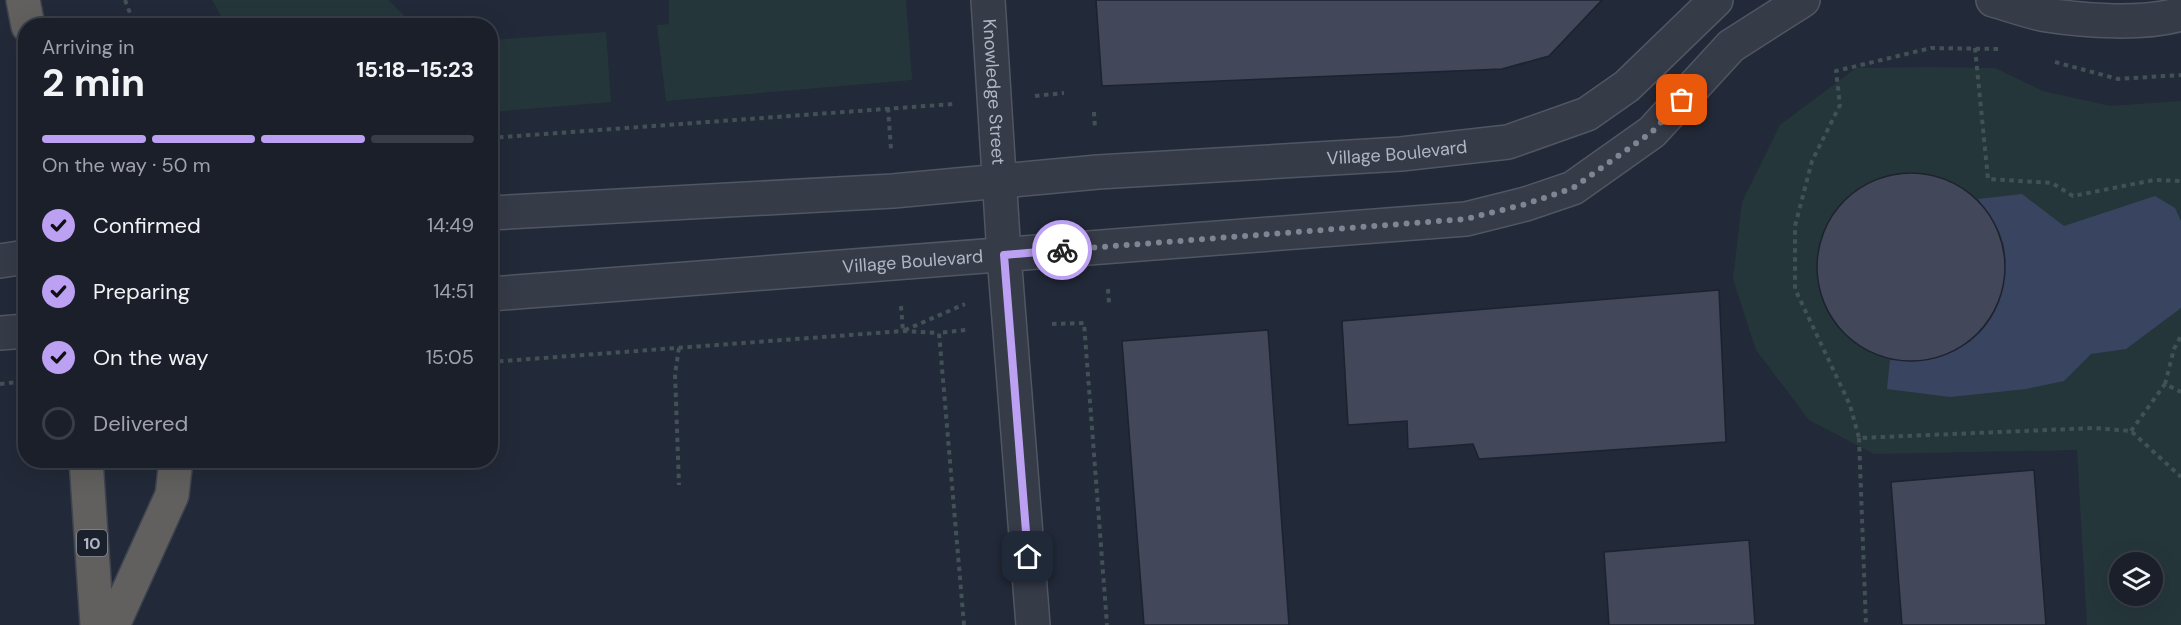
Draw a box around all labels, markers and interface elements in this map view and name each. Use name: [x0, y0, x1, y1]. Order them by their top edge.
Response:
street label: Knowledge Street: [977, 18, 1010, 166]
text: Arriving in: [42, 34, 134, 60]
text: 15:18–15:23: [356, 55, 474, 84]
text: 2 min: [42, 57, 145, 108]
pin: [1656, 74, 1707, 125]
icon: bag: [1665, 83, 1698, 116]
street label: Village Boulevard: [1326, 135, 1468, 170]
text: On the way · 50 m: [42, 152, 211, 178]
icon: check: [42, 209, 75, 242]
text: Confirmed: [93, 211, 201, 240]
text: 14:49: [427, 212, 474, 238]
courier: [1032, 220, 1092, 280]
icon: bike: [1046, 234, 1079, 267]
street label: Village Boulevard: [841, 244, 984, 279]
icon: check: [42, 275, 75, 308]
text: Preparing: [93, 277, 190, 306]
text: 14:51: [433, 278, 474, 304]
icon: check: [42, 341, 75, 374]
text: On the way: [93, 343, 208, 372]
text: 15:05: [426, 344, 474, 370]
text: Delivered: [93, 409, 188, 438]
road number: 10: [77, 530, 107, 556]
pin: [1002, 531, 1053, 582]
icon: home: [1011, 540, 1044, 573]
map controls: [2109, 552, 2163, 606]
button: layers: [2109, 552, 2163, 606]

